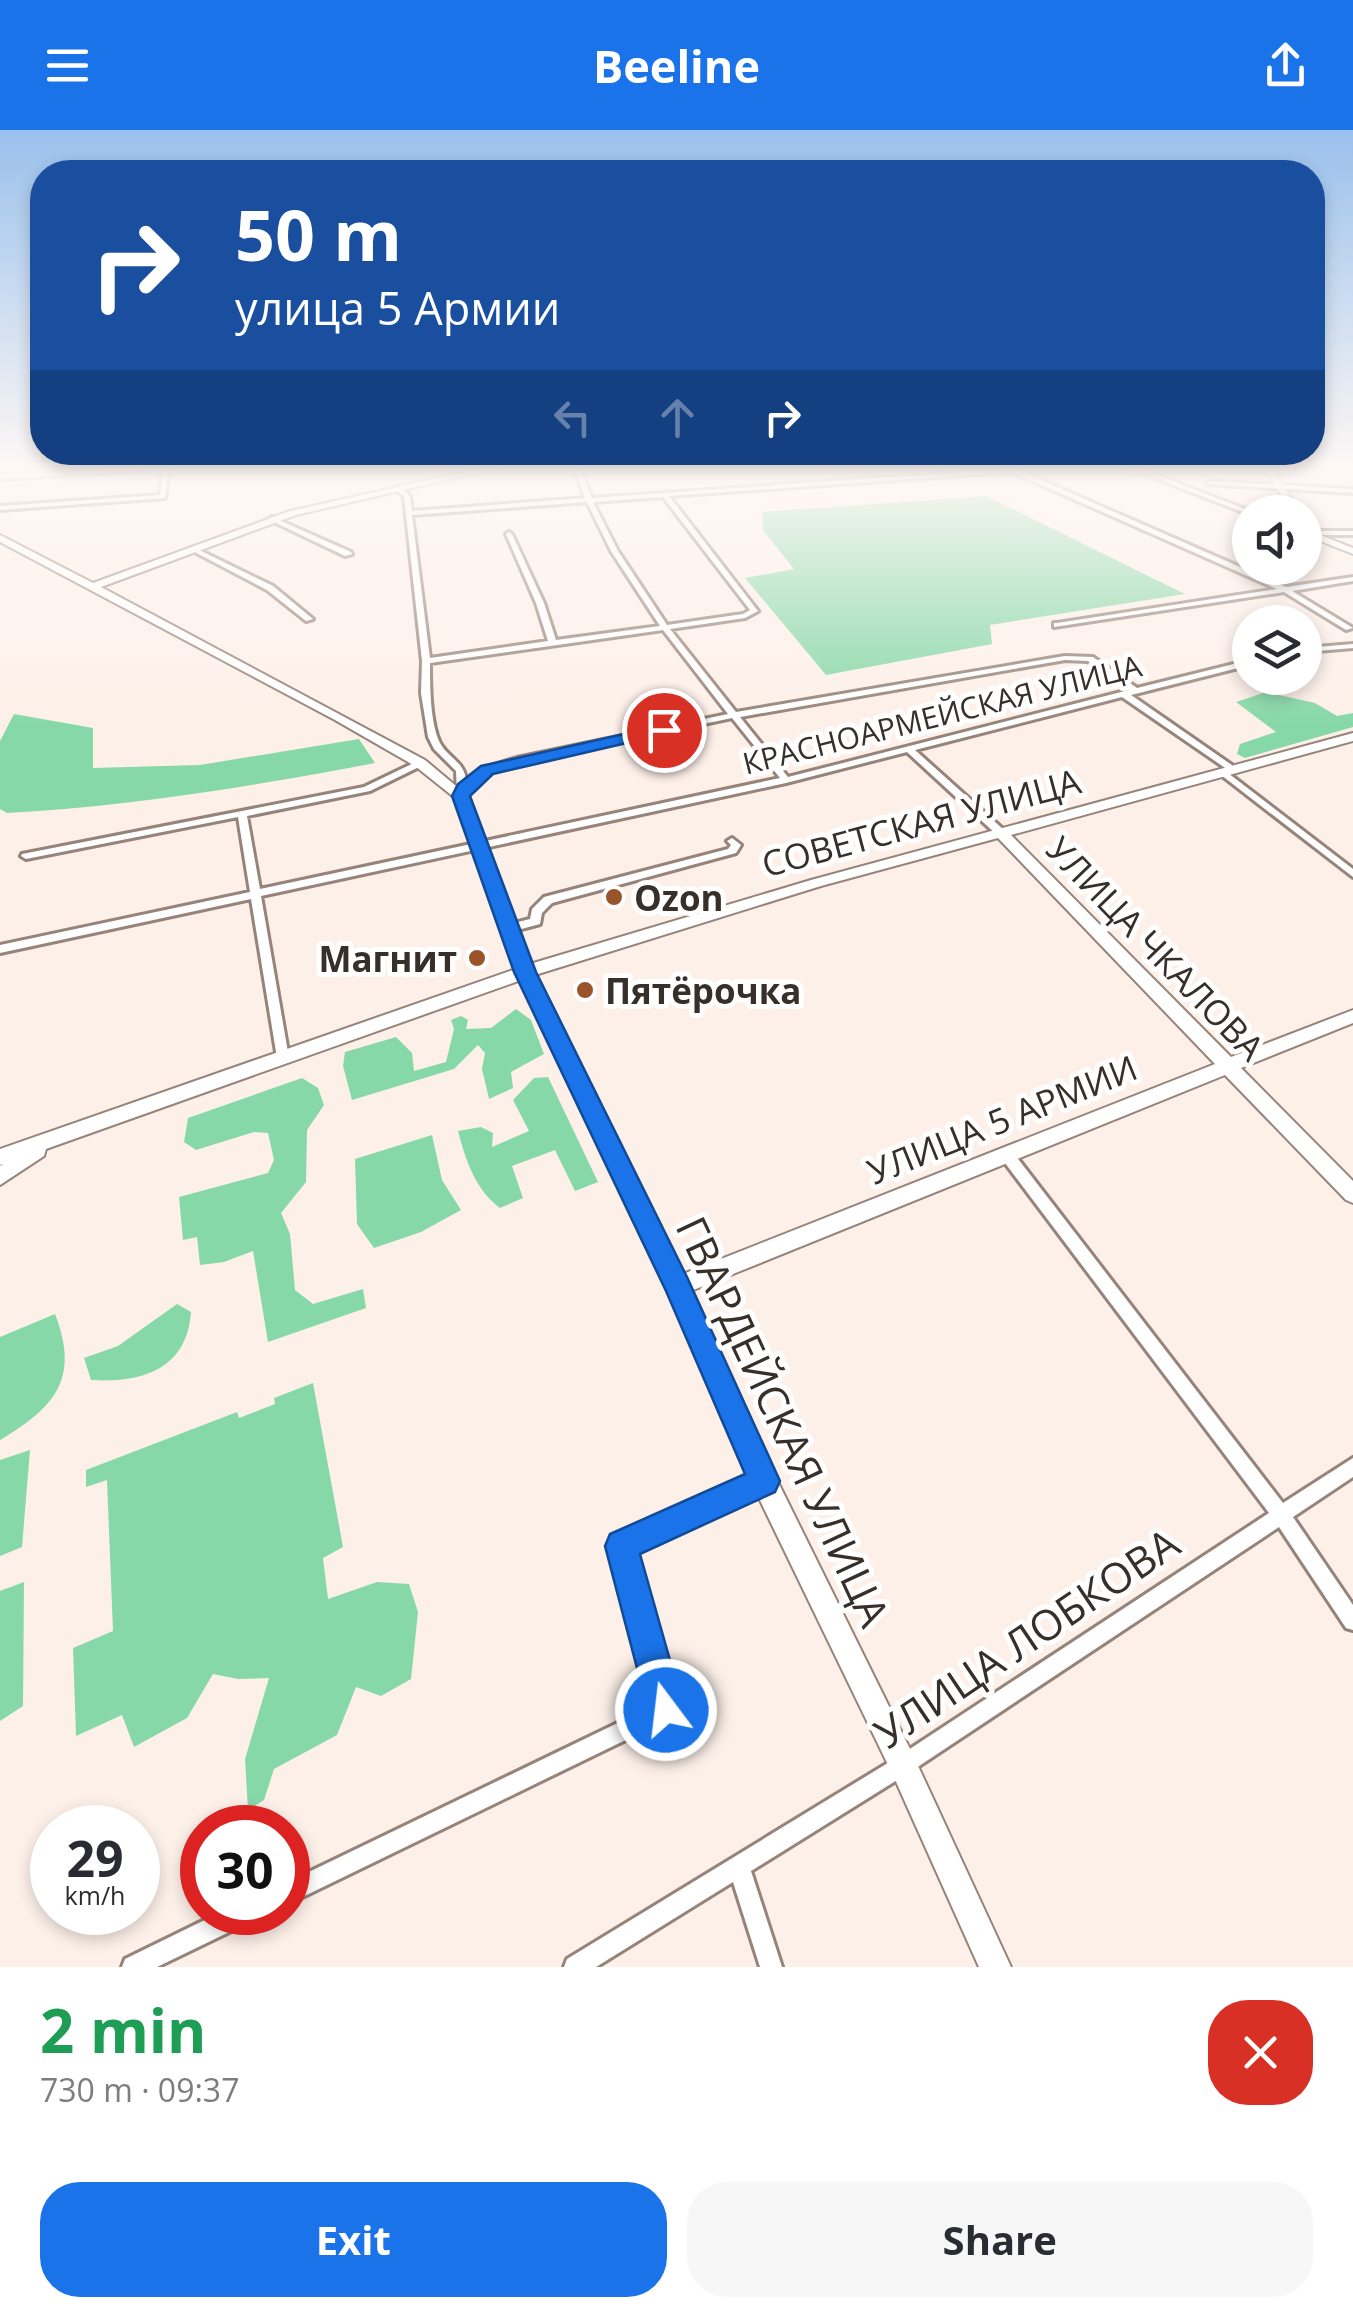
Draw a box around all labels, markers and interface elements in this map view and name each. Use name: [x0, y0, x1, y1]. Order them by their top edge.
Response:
text: Beeline: [593, 35, 760, 96]
icon: menu: [40, 38, 95, 93]
icon: share: [1258, 38, 1313, 93]
text: 50 m: [235, 186, 402, 282]
icon: right: [70, 200, 200, 330]
text: улица 5 Армии: [235, 277, 560, 338]
icon: left: [545, 390, 600, 445]
icon: ahead: [650, 390, 705, 445]
icon: right: [755, 390, 810, 445]
map controls: [1232, 495, 1322, 695]
button: sound: [1232, 495, 1322, 585]
button: layers: [1232, 605, 1322, 695]
street label: КРАСНОАРМЕЙСКАЯ УЛИЦА: [738, 645, 1146, 783]
pin: [622, 688, 707, 773]
icon: arrive: [637, 703, 692, 758]
street label: СОВЕТСКАЯ УЛИЦА: [756, 757, 1086, 887]
street label: УЛИЦА ЧКАЛОВА: [1037, 826, 1276, 1071]
place label: Ozon: [634, 874, 724, 921]
marker: Ozon: [603, 886, 625, 908]
place label: Магнит: [318, 935, 457, 982]
marker: Магнит: [466, 947, 488, 969]
place label: Пятёрочка: [605, 967, 801, 1014]
marker: Пятёрочка: [574, 979, 596, 1001]
street label: УЛИЦА 5 АРМИИ: [860, 1043, 1144, 1195]
street label: ГВАРДЕЙСКАЯ УЛИЦА: [664, 1207, 904, 1635]
street label: УЛИЦА ЛОБКОВА: [863, 1514, 1190, 1760]
position arrow: [614, 1658, 718, 1762]
speed limit sign: 30: [180, 1805, 310, 1935]
text: 29: [66, 1824, 124, 1892]
text: km/h: [65, 1878, 125, 1912]
text: 2 min: [40, 1989, 207, 2071]
button: close: [1208, 2000, 1313, 2105]
text: 730 m · 09:37: [40, 2068, 239, 2111]
button: Exit: [40, 2182, 667, 2297]
button: Share: [687, 2182, 1313, 2297]

